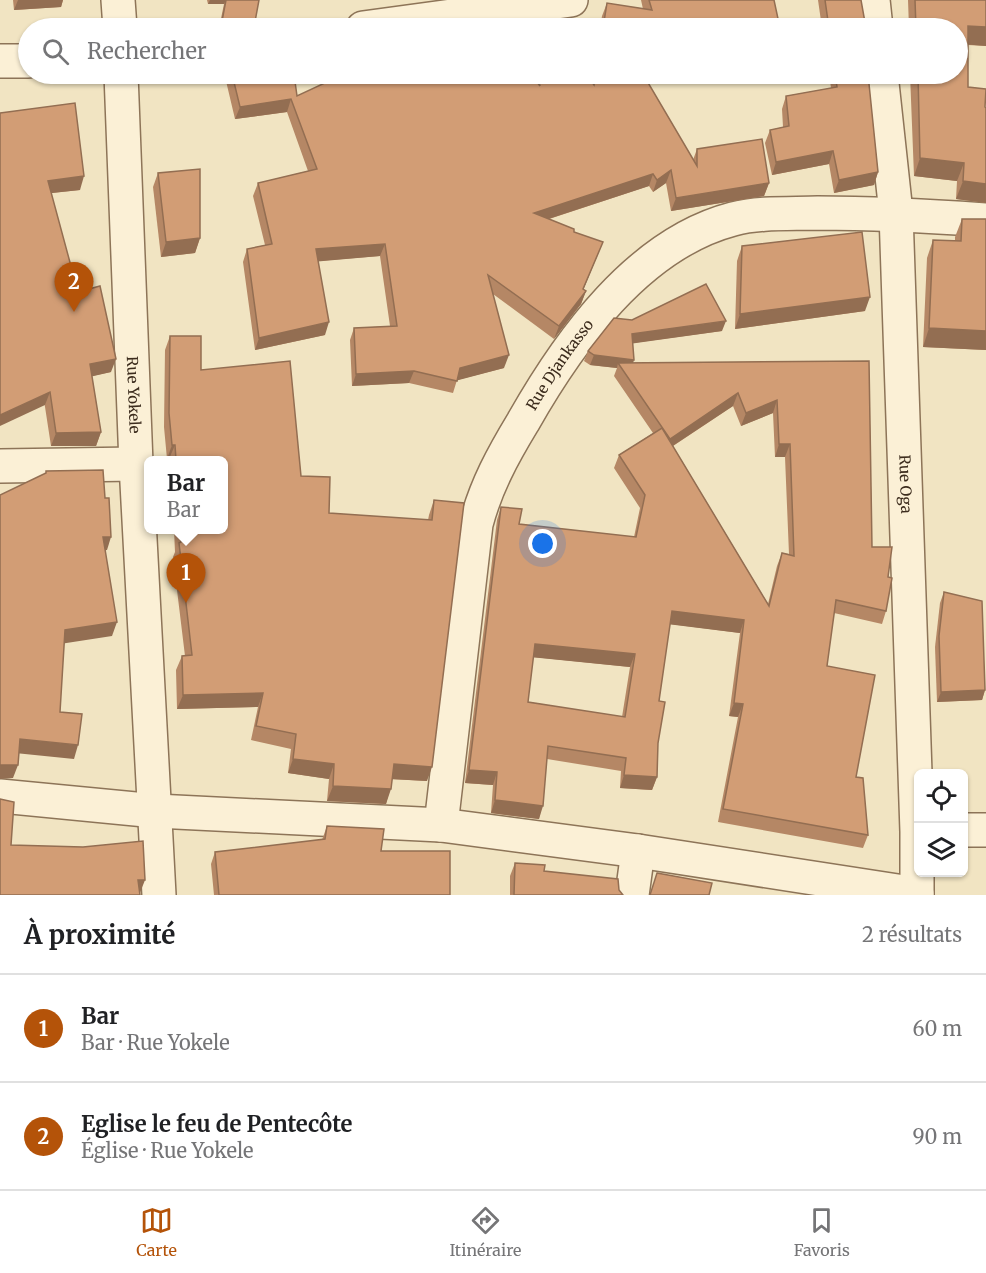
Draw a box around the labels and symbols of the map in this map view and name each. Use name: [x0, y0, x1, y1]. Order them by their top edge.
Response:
pin: 2: [54, 262, 94, 312]
street label: Rue Djankasso: [522, 315, 598, 414]
street label: Rue Yokele: [123, 356, 145, 434]
street label: Rue Oga: [895, 454, 916, 514]
your location: [528, 529, 557, 558]
pin: 1: [166, 554, 206, 603]

